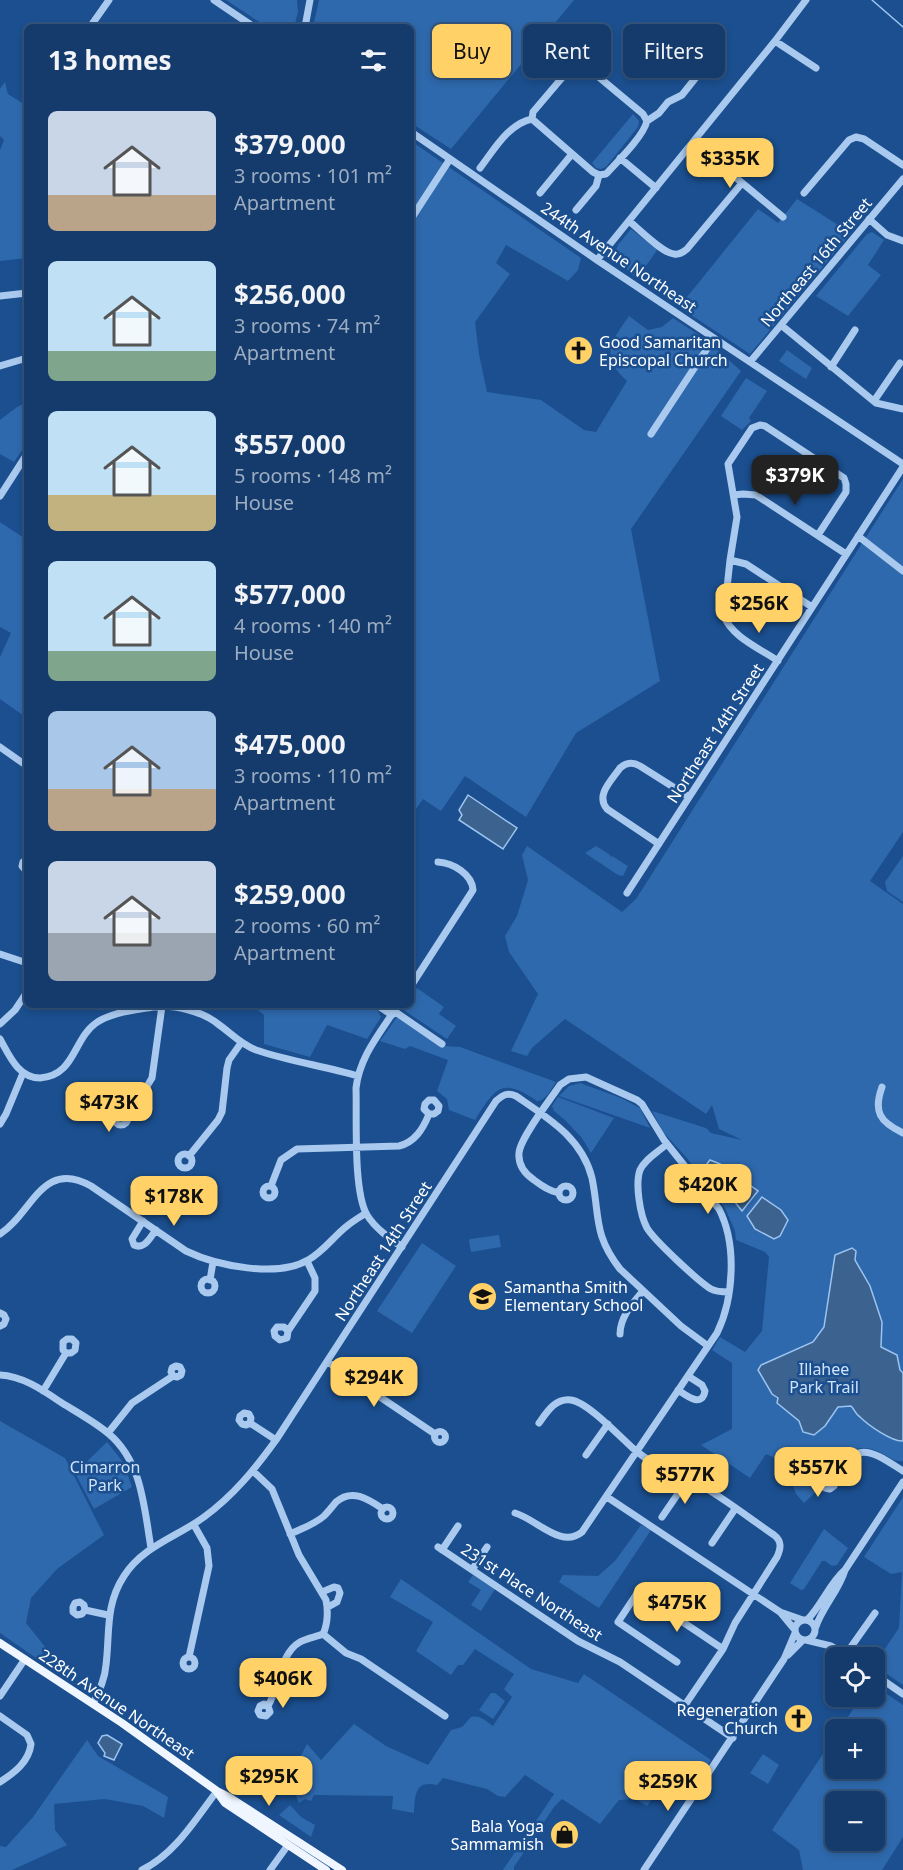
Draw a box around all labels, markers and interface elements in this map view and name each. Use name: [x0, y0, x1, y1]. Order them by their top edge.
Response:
chip: Buy: [432, 24, 511, 78]
chip: Rent: [523, 24, 611, 78]
chip: Filters: [623, 24, 725, 78]
text: 13 homes: [48, 42, 172, 78]
icon: filters: [357, 44, 390, 77]
text: $379,000: [234, 126, 346, 162]
icon: home: [96, 135, 168, 207]
pin: $335K: [688, 138, 772, 189]
text: $335K: [700, 144, 760, 171]
text: 3 rooms · 101 m²: [234, 162, 392, 189]
text: Apartment: [234, 189, 335, 216]
street label: Northeast 16th Street: [755, 193, 877, 331]
street label: 244th Avenue Northeast: [537, 197, 701, 317]
text: $256,000: [234, 276, 346, 312]
icon: home: [96, 285, 168, 357]
text: 3 rooms · 74 m²: [234, 312, 381, 339]
place label: Good Samaritan Episcopal Church: [599, 331, 728, 371]
church icon: Good Samaritan Episcopal Church: [562, 335, 594, 367]
text: Apartment: [234, 339, 335, 366]
text: $557,000: [234, 426, 346, 462]
icon: home: [96, 435, 168, 507]
pin: $379K: [753, 455, 837, 506]
text: $379K: [765, 461, 825, 488]
text: 5 rooms · 148 m²: [234, 462, 392, 489]
text: House: [234, 489, 294, 516]
text: $577,000: [234, 576, 346, 612]
pin: $256K: [717, 583, 801, 634]
icon: home: [96, 585, 168, 657]
text: $256K: [729, 589, 789, 616]
text: 4 rooms · 140 m²: [234, 612, 392, 639]
text: House: [234, 639, 294, 666]
street label: Northeast 14th Street: [662, 659, 769, 807]
text: $475,000: [234, 726, 346, 762]
icon: home: [96, 735, 168, 807]
text: 3 rooms · 110 m²: [234, 762, 392, 789]
text: Apartment: [234, 789, 335, 816]
text: $259,000: [234, 876, 346, 912]
icon: home: [96, 885, 168, 957]
text: 2 rooms · 60 m²: [234, 912, 381, 939]
text: Apartment: [234, 939, 335, 966]
pin: $473K: [67, 1082, 151, 1133]
text: $473K: [79, 1088, 139, 1115]
pin: $420K: [666, 1164, 750, 1215]
text: $420K: [678, 1170, 738, 1197]
pin: $178K: [132, 1176, 216, 1227]
street label: Northeast 14th Street: [330, 1177, 437, 1325]
text: $178K: [144, 1182, 204, 1209]
place label: Samantha Smith Elementary School: [504, 1276, 643, 1316]
school or university icon: Samantha Smith Elementary School: [467, 1280, 499, 1312]
pin: $294K: [332, 1357, 416, 1408]
park label: Illahee Park Trail: [789, 1358, 859, 1398]
text: $294K: [344, 1363, 404, 1390]
pin: $557K: [776, 1447, 860, 1498]
text: $557K: [788, 1453, 848, 1480]
pin: $577K: [643, 1454, 727, 1505]
park label: Cimarron Park: [70, 1456, 140, 1496]
text: $577K: [655, 1460, 715, 1487]
street label: 231st Place Northeast: [457, 1538, 607, 1646]
pin: $475K: [635, 1582, 719, 1633]
text: $475K: [647, 1588, 707, 1615]
street label: 228th Avenue Northeast: [35, 1644, 199, 1764]
map controls: [825, 1647, 885, 1851]
button: locate: [825, 1647, 885, 1707]
pin: $406K: [241, 1658, 325, 1709]
text: $406K: [253, 1664, 313, 1691]
place label: Regeneration Church: [677, 1699, 778, 1739]
church icon: Regeneration Church: [783, 1703, 815, 1735]
button: +: [825, 1719, 885, 1779]
pin: $295K: [227, 1756, 311, 1807]
pin: $259K: [626, 1761, 710, 1812]
text: $295K: [239, 1762, 299, 1789]
text: $259K: [638, 1767, 698, 1794]
button: −: [825, 1791, 885, 1851]
place label: Bala Yoga Sammamish: [451, 1815, 544, 1855]
shop icon: Bala Yoga Sammamish: [549, 1819, 581, 1851]

